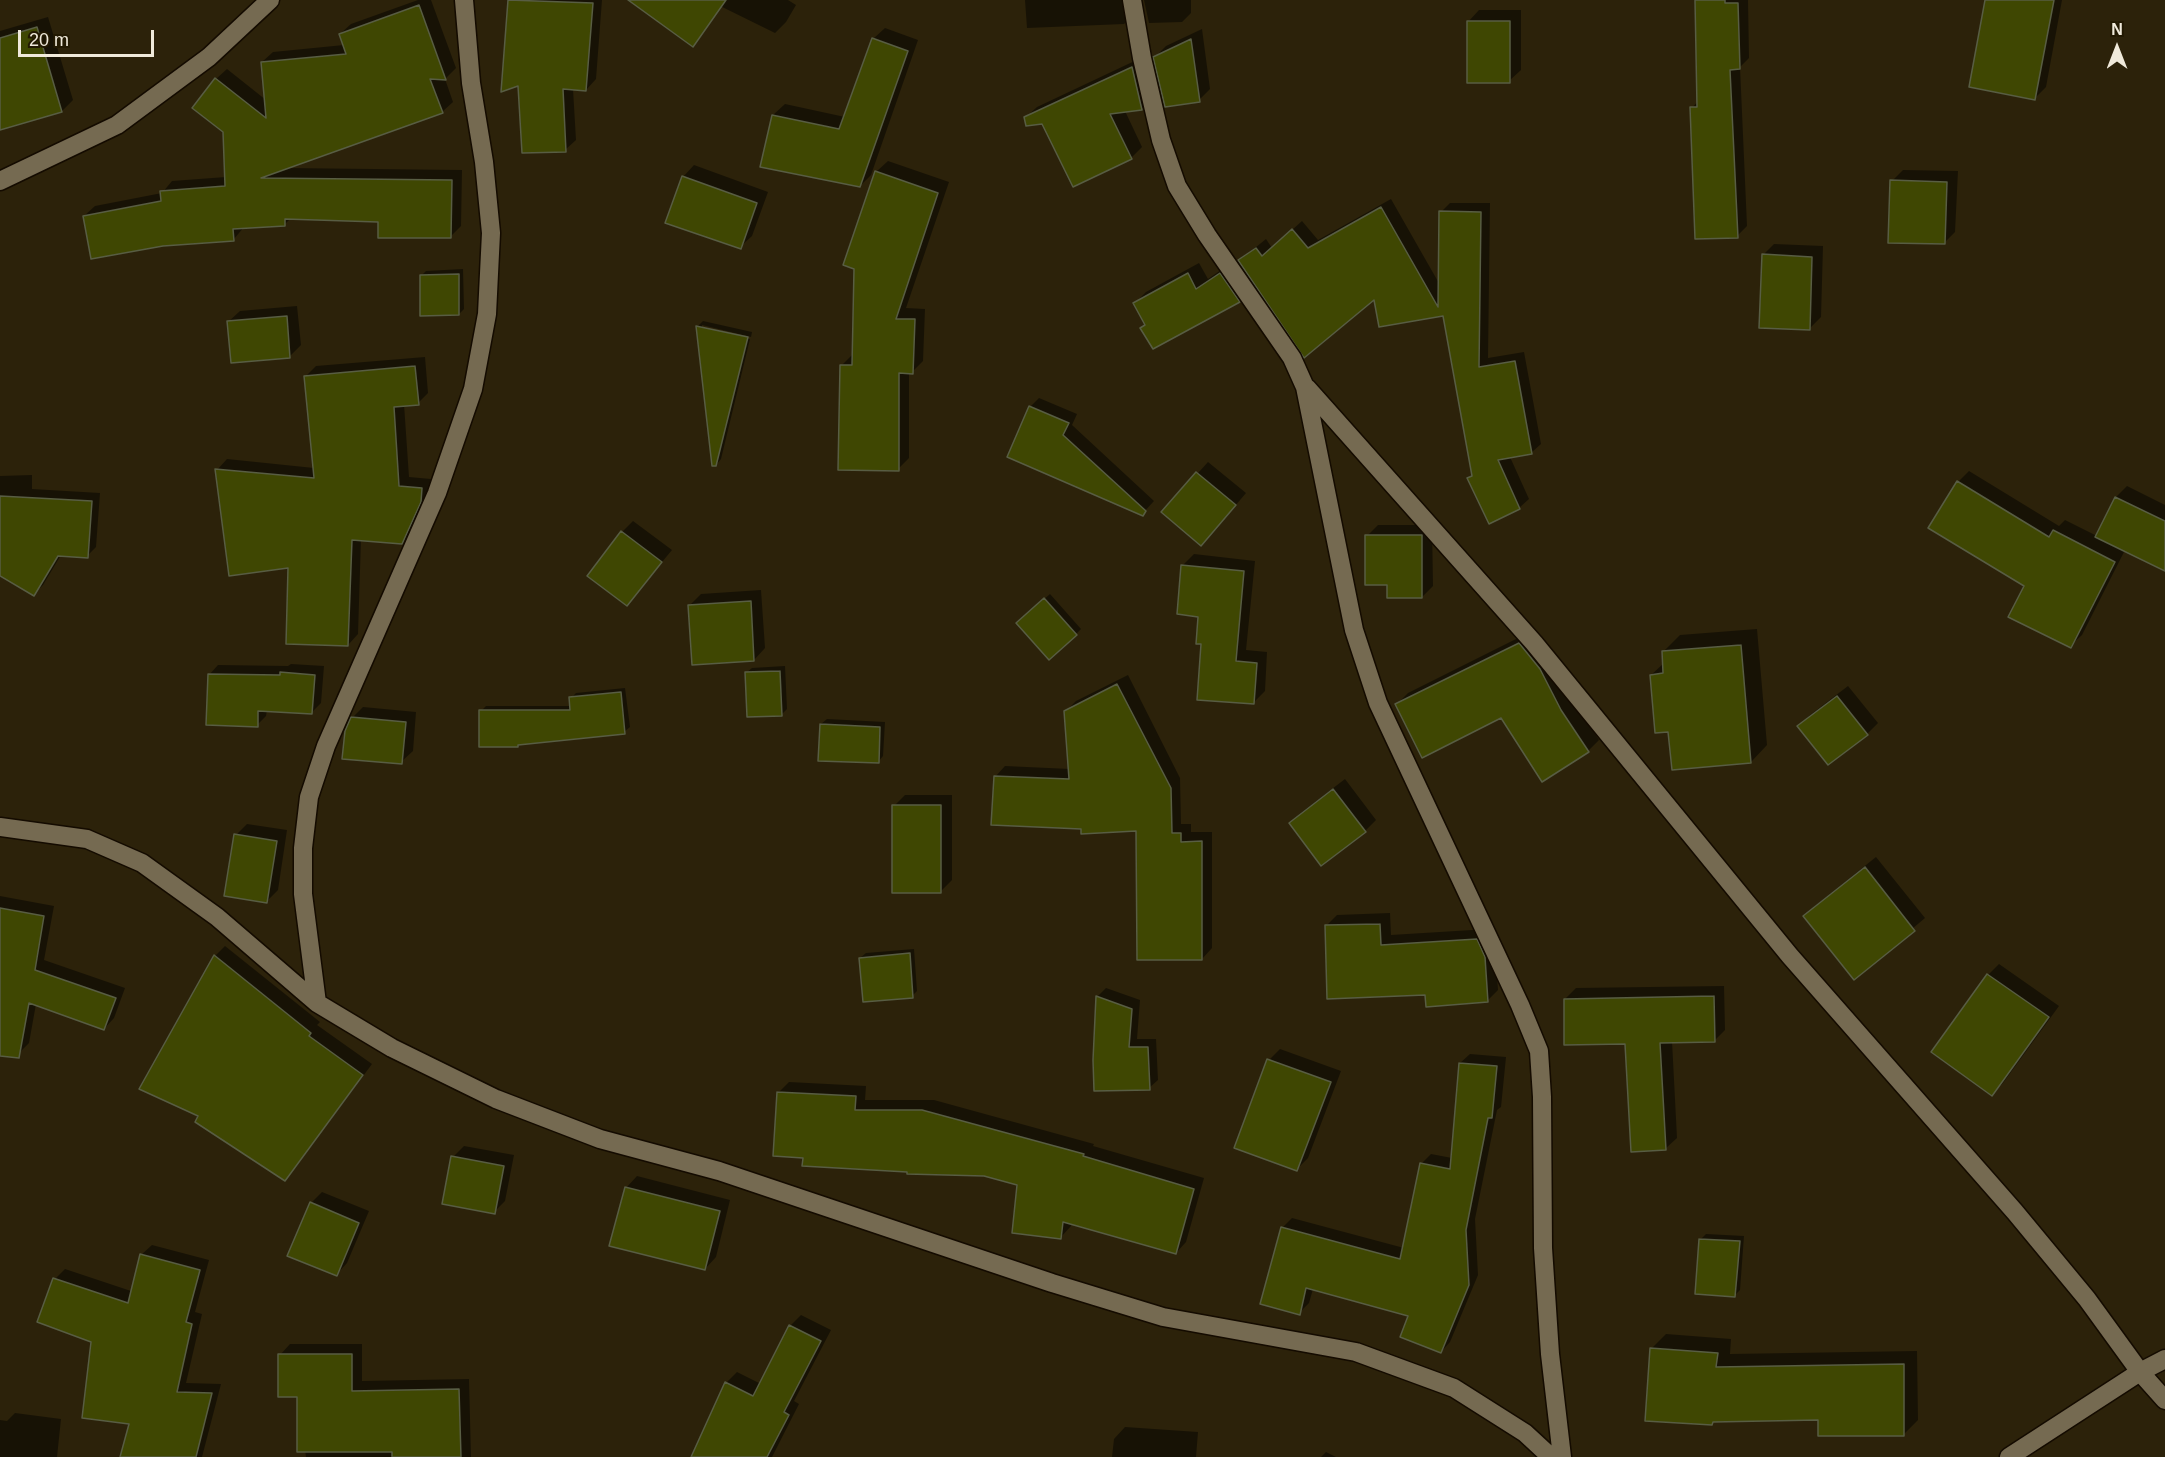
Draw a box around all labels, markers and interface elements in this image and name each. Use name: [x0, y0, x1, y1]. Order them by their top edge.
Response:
scale bar: [21, 18, 158, 56]
north arrow: [2087, 18, 2147, 78]
text: N: [2111, 21, 2123, 38]
text: 20 m: [29, 30, 69, 50]

